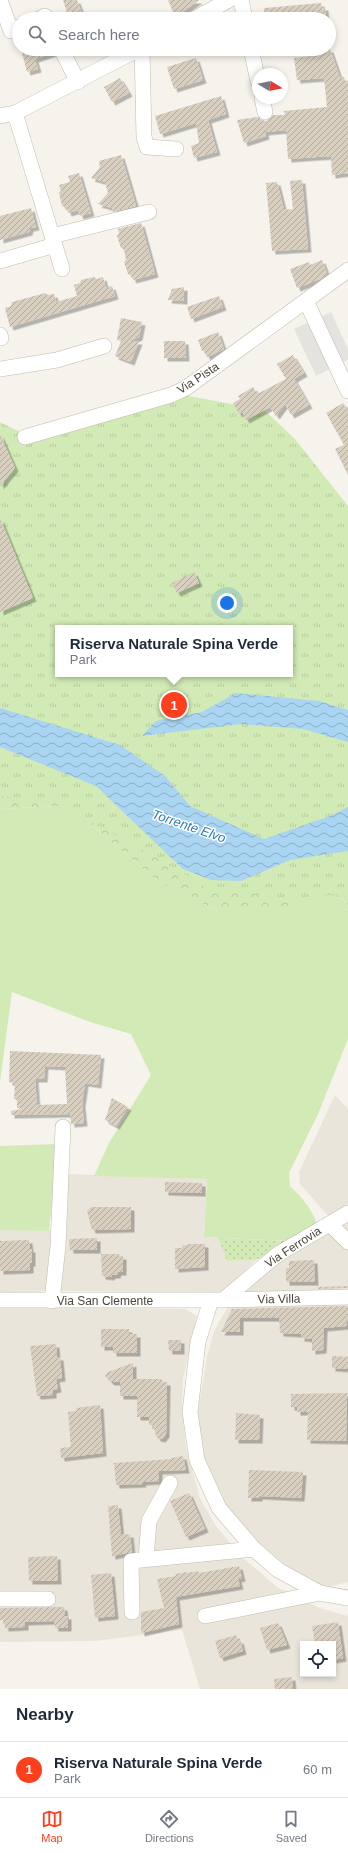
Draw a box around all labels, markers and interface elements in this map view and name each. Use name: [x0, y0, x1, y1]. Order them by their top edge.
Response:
search box: [12, 12, 336, 56]
icon: search: [26, 23, 48, 45]
text: Search here: [58, 26, 140, 43]
north arrow: [252, 68, 288, 104]
street label: Via Pista: [174, 359, 222, 397]
your location: [217, 593, 237, 613]
popup: [55, 625, 293, 677]
text: Riserva Naturale Spina Verde: [70, 635, 278, 652]
text: Park: [70, 652, 97, 667]
pin: 1: [161, 690, 187, 720]
water label: Torrente Elvo: [150, 806, 228, 846]
street label: Via Ferrovia: [262, 1223, 324, 1270]
street label: Via Villa: [257, 1292, 301, 1306]
street label: Via San Clemente: [57, 1294, 154, 1308]
map controls: [300, 1641, 336, 1677]
button: locate: [300, 1641, 336, 1677]
text: Nearby: [16, 1705, 74, 1724]
text: Riserva Naturale Spina Verde: [54, 1754, 262, 1771]
text: 1: [25, 1762, 33, 1777]
text: 60 m: [303, 1762, 332, 1777]
text: Park: [54, 1771, 81, 1786]
tab: Map: [41, 1808, 63, 1844]
tab: Directions: [145, 1808, 194, 1844]
tab: Saved: [276, 1808, 307, 1844]

